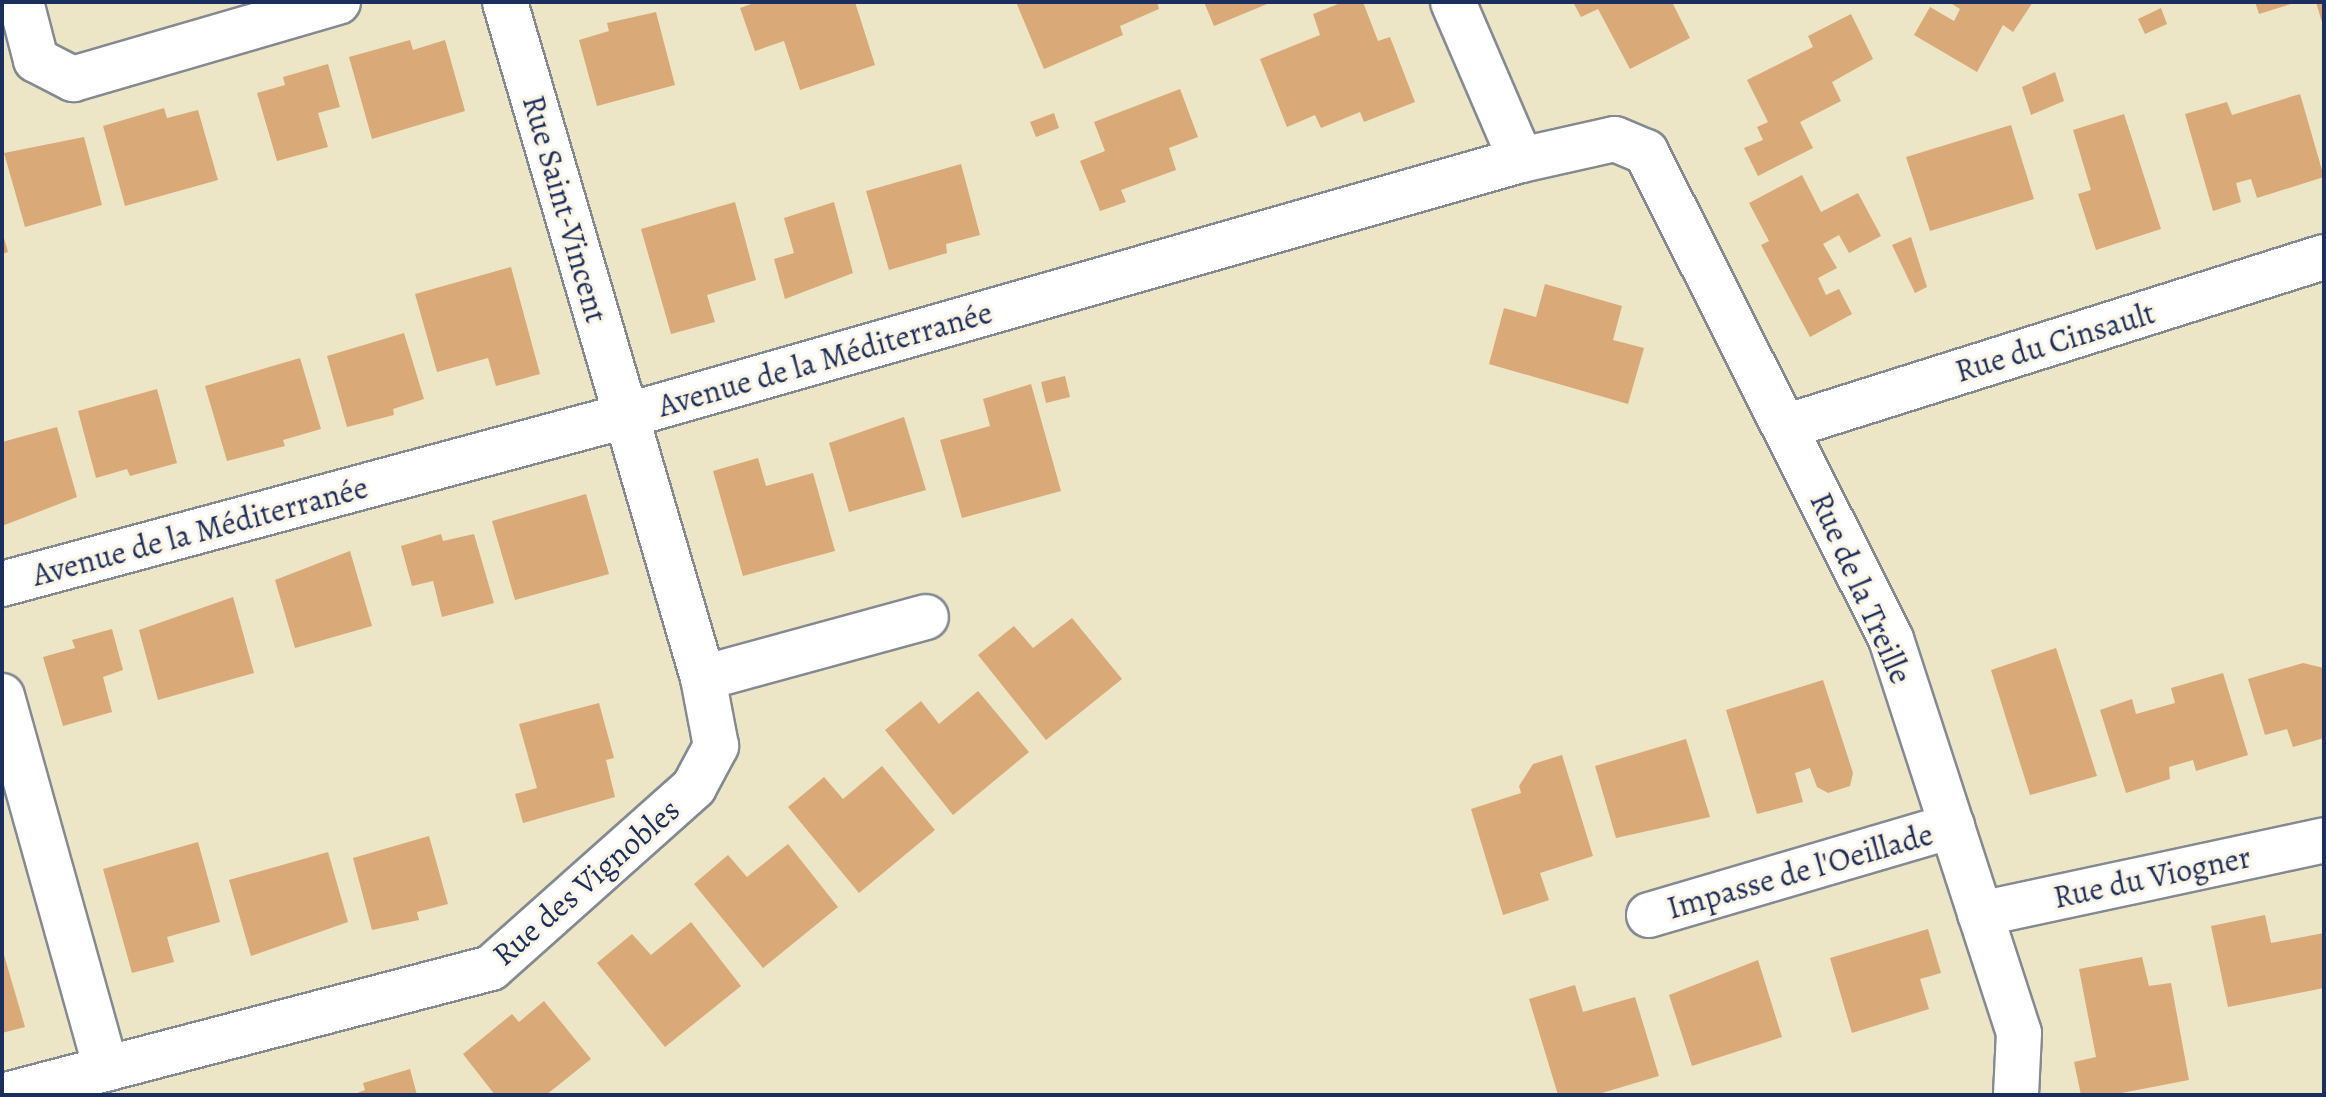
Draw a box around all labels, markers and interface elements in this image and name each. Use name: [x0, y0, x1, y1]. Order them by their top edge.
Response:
street label: Rue Saint-Vincent: [514, 91, 616, 327]
street label: Avenue de la Méditerranée: [654, 293, 996, 425]
street label: Rue du Cinsault: [1950, 293, 2160, 391]
street label: Avenue de la Méditerranée: [28, 468, 372, 594]
street label: Rue de la Treille: [1802, 486, 1920, 690]
street label: Rue des Vignobles: [485, 790, 687, 974]
street label: Impasse de l'Oeillade: [1663, 815, 1937, 927]
street label: Rue du Viogner: [2050, 837, 2254, 917]

